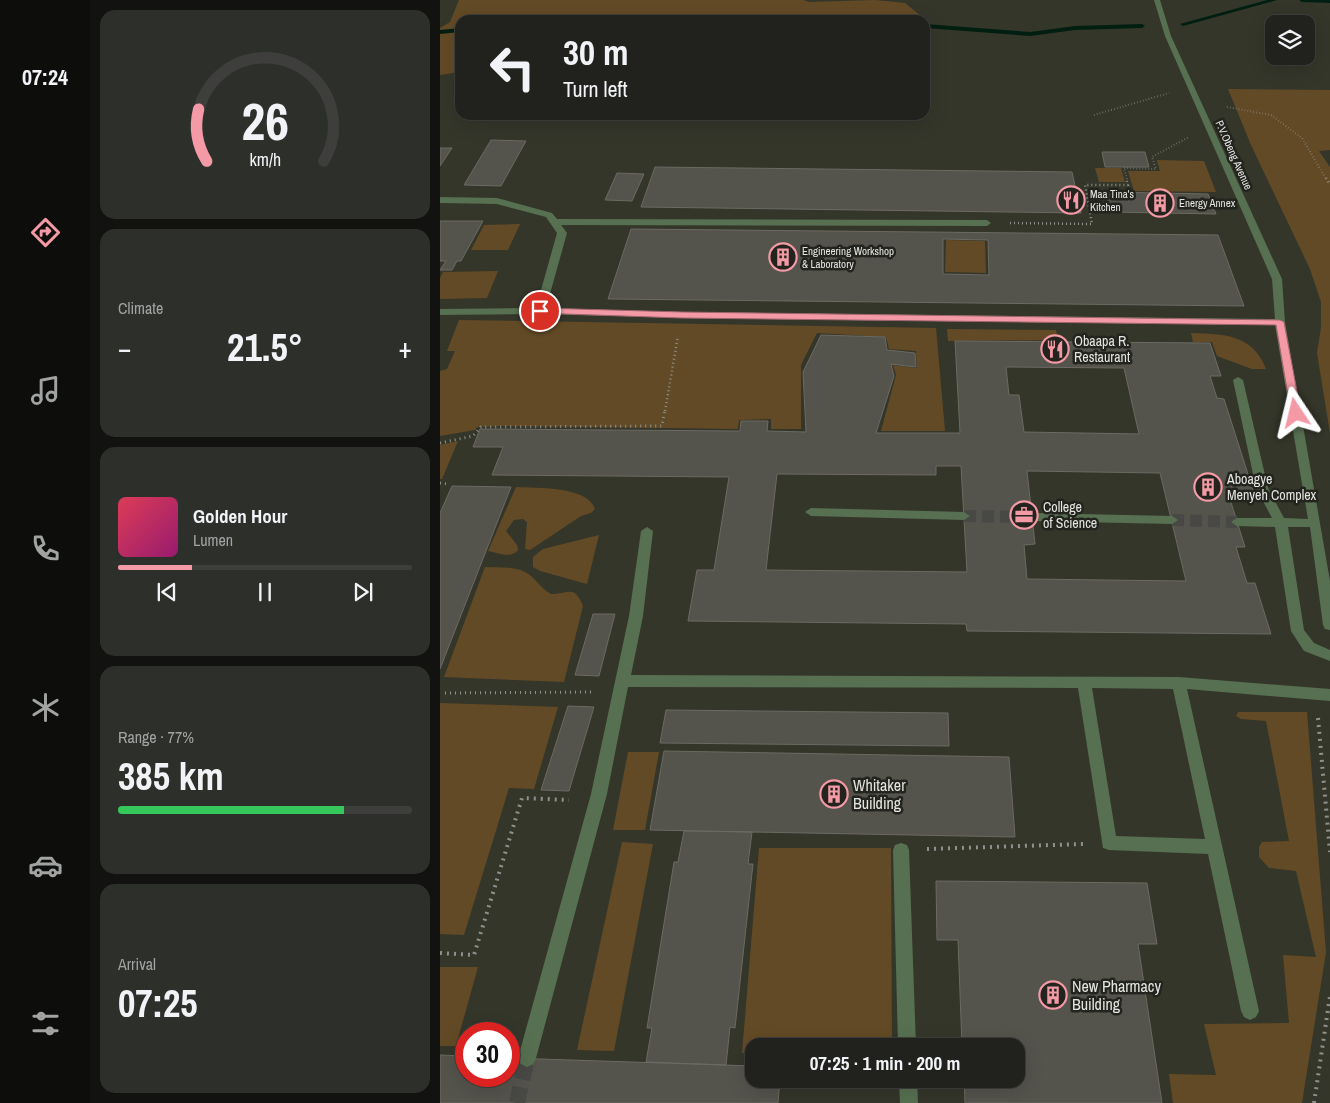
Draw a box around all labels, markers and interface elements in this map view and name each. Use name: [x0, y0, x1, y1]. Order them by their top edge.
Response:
map controls: [1265, 15, 1315, 65]
button: layers: [1265, 15, 1315, 65]
text: 30 m: [563, 29, 628, 76]
icon: left: [480, 35, 545, 100]
text: 07:24: [22, 62, 68, 92]
text: Turn left: [563, 74, 628, 104]
text: 26: [241, 86, 289, 156]
street label: P.V.Obeng Avenue: [1212, 118, 1256, 192]
text: km/h: [249, 148, 281, 172]
restaurant icon: Maa Tina's Kitchen: [1056, 185, 1086, 215]
place label: Maa Tina's Kitchen: [1090, 187, 1134, 214]
building icon: Energy Annex: [1145, 188, 1175, 218]
place label: Energy Annex: [1179, 196, 1236, 210]
icon: directions: [28, 215, 63, 250]
building icon: Engineering Workshop & Laboratory: [768, 242, 798, 272]
place label: Engineering Workshop & Laboratory: [802, 244, 894, 271]
pin: [519, 290, 561, 332]
text: Climate: [118, 297, 163, 319]
icon: arrive: [526, 297, 554, 325]
text: 21.5°: [227, 322, 303, 373]
text: −: [118, 329, 131, 367]
text: +: [399, 329, 412, 367]
place label: Obaapa R. Restaurant: [1074, 332, 1130, 366]
restaurant icon: Obaapa R. Restaurant: [1040, 334, 1070, 364]
icon: music: [28, 373, 63, 408]
position arrow: [1269, 386, 1321, 438]
place label: Aboagye Menyeh Complex: [1226, 470, 1317, 504]
building icon: Aboagye Menyeh Complex: [1193, 472, 1223, 502]
place label: College of Science: [1043, 498, 1097, 532]
office icon: College of Science: [1009, 500, 1039, 530]
text: Golden Hour: [193, 503, 287, 529]
text: Lumen: [193, 529, 233, 551]
icon: phone: [28, 531, 63, 566]
icon: previous: [153, 578, 181, 606]
icon: pause: [251, 578, 279, 606]
icon: next: [349, 578, 377, 606]
icon: climate: [28, 690, 63, 725]
text: Range · 77%: [118, 726, 194, 748]
text: 385 km: [118, 751, 224, 802]
place label: Whitaker Building: [853, 774, 906, 814]
building icon: Whitaker Building: [819, 779, 849, 809]
icon: car: [28, 848, 63, 883]
text: Arrival: [118, 953, 156, 975]
place label: New Pharmacy Building: [1072, 975, 1161, 1015]
text: 07:25: [118, 978, 198, 1029]
building icon: New Pharmacy Building: [1038, 980, 1068, 1010]
icon: filters: [28, 1006, 63, 1041]
speed limit sign: 30: [455, 1022, 520, 1087]
text: 07:25 · 1 min · 200 m: [810, 1050, 960, 1076]

